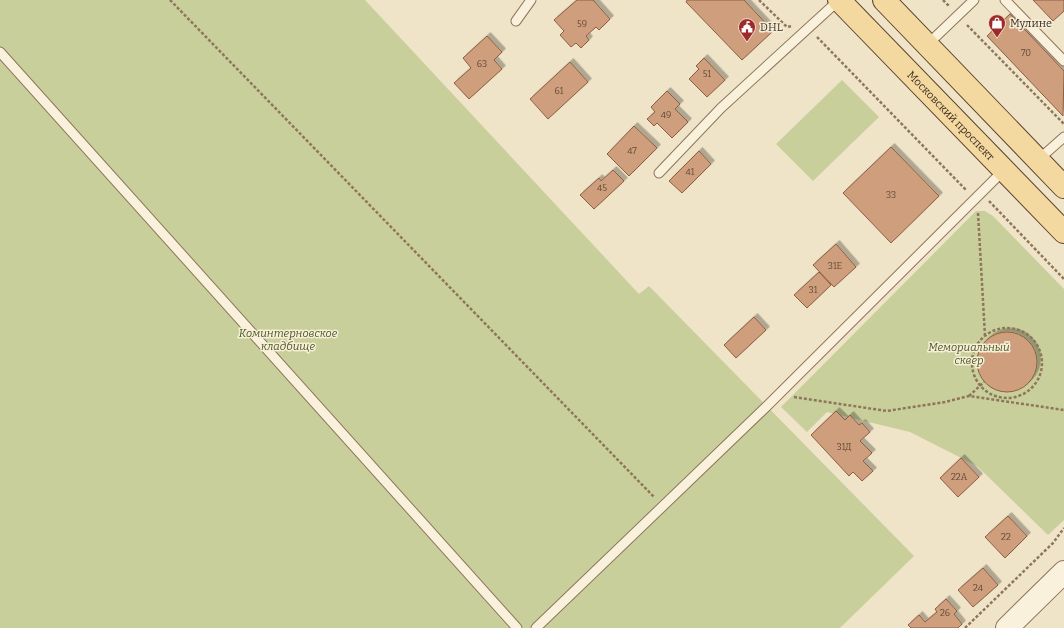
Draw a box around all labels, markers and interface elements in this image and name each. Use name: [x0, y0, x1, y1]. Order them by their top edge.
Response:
shop icon: Мулине: [987, 13, 1007, 38]
public building icon: DHL: [737, 17, 757, 42]
place label: Мулине: [1010, 17, 1052, 30]
house number: 59: [577, 19, 587, 29]
place label: DHL: [760, 21, 783, 34]
house number: 70: [1021, 48, 1031, 58]
house number: 63: [477, 59, 487, 69]
street label: Московский проспект: [905, 68, 998, 163]
house number: 51: [703, 69, 712, 79]
house number: 61: [555, 86, 564, 96]
house number: 49: [661, 110, 671, 120]
house number: 47: [627, 146, 637, 156]
house number: 41: [686, 167, 695, 177]
house number: 45: [597, 183, 607, 193]
house number: 33: [886, 190, 896, 200]
house number: 31Е: [828, 261, 842, 271]
house number: 31: [809, 285, 818, 295]
park label: Коминтерновское кладбище: [239, 327, 338, 353]
park label: Мемориальный сквер: [928, 341, 1010, 367]
house number: 31Д: [837, 442, 852, 452]
house number: 22А: [951, 472, 968, 482]
house number: 22: [1001, 532, 1011, 542]
house number: 24: [973, 583, 984, 593]
house number: 26: [940, 608, 950, 618]

